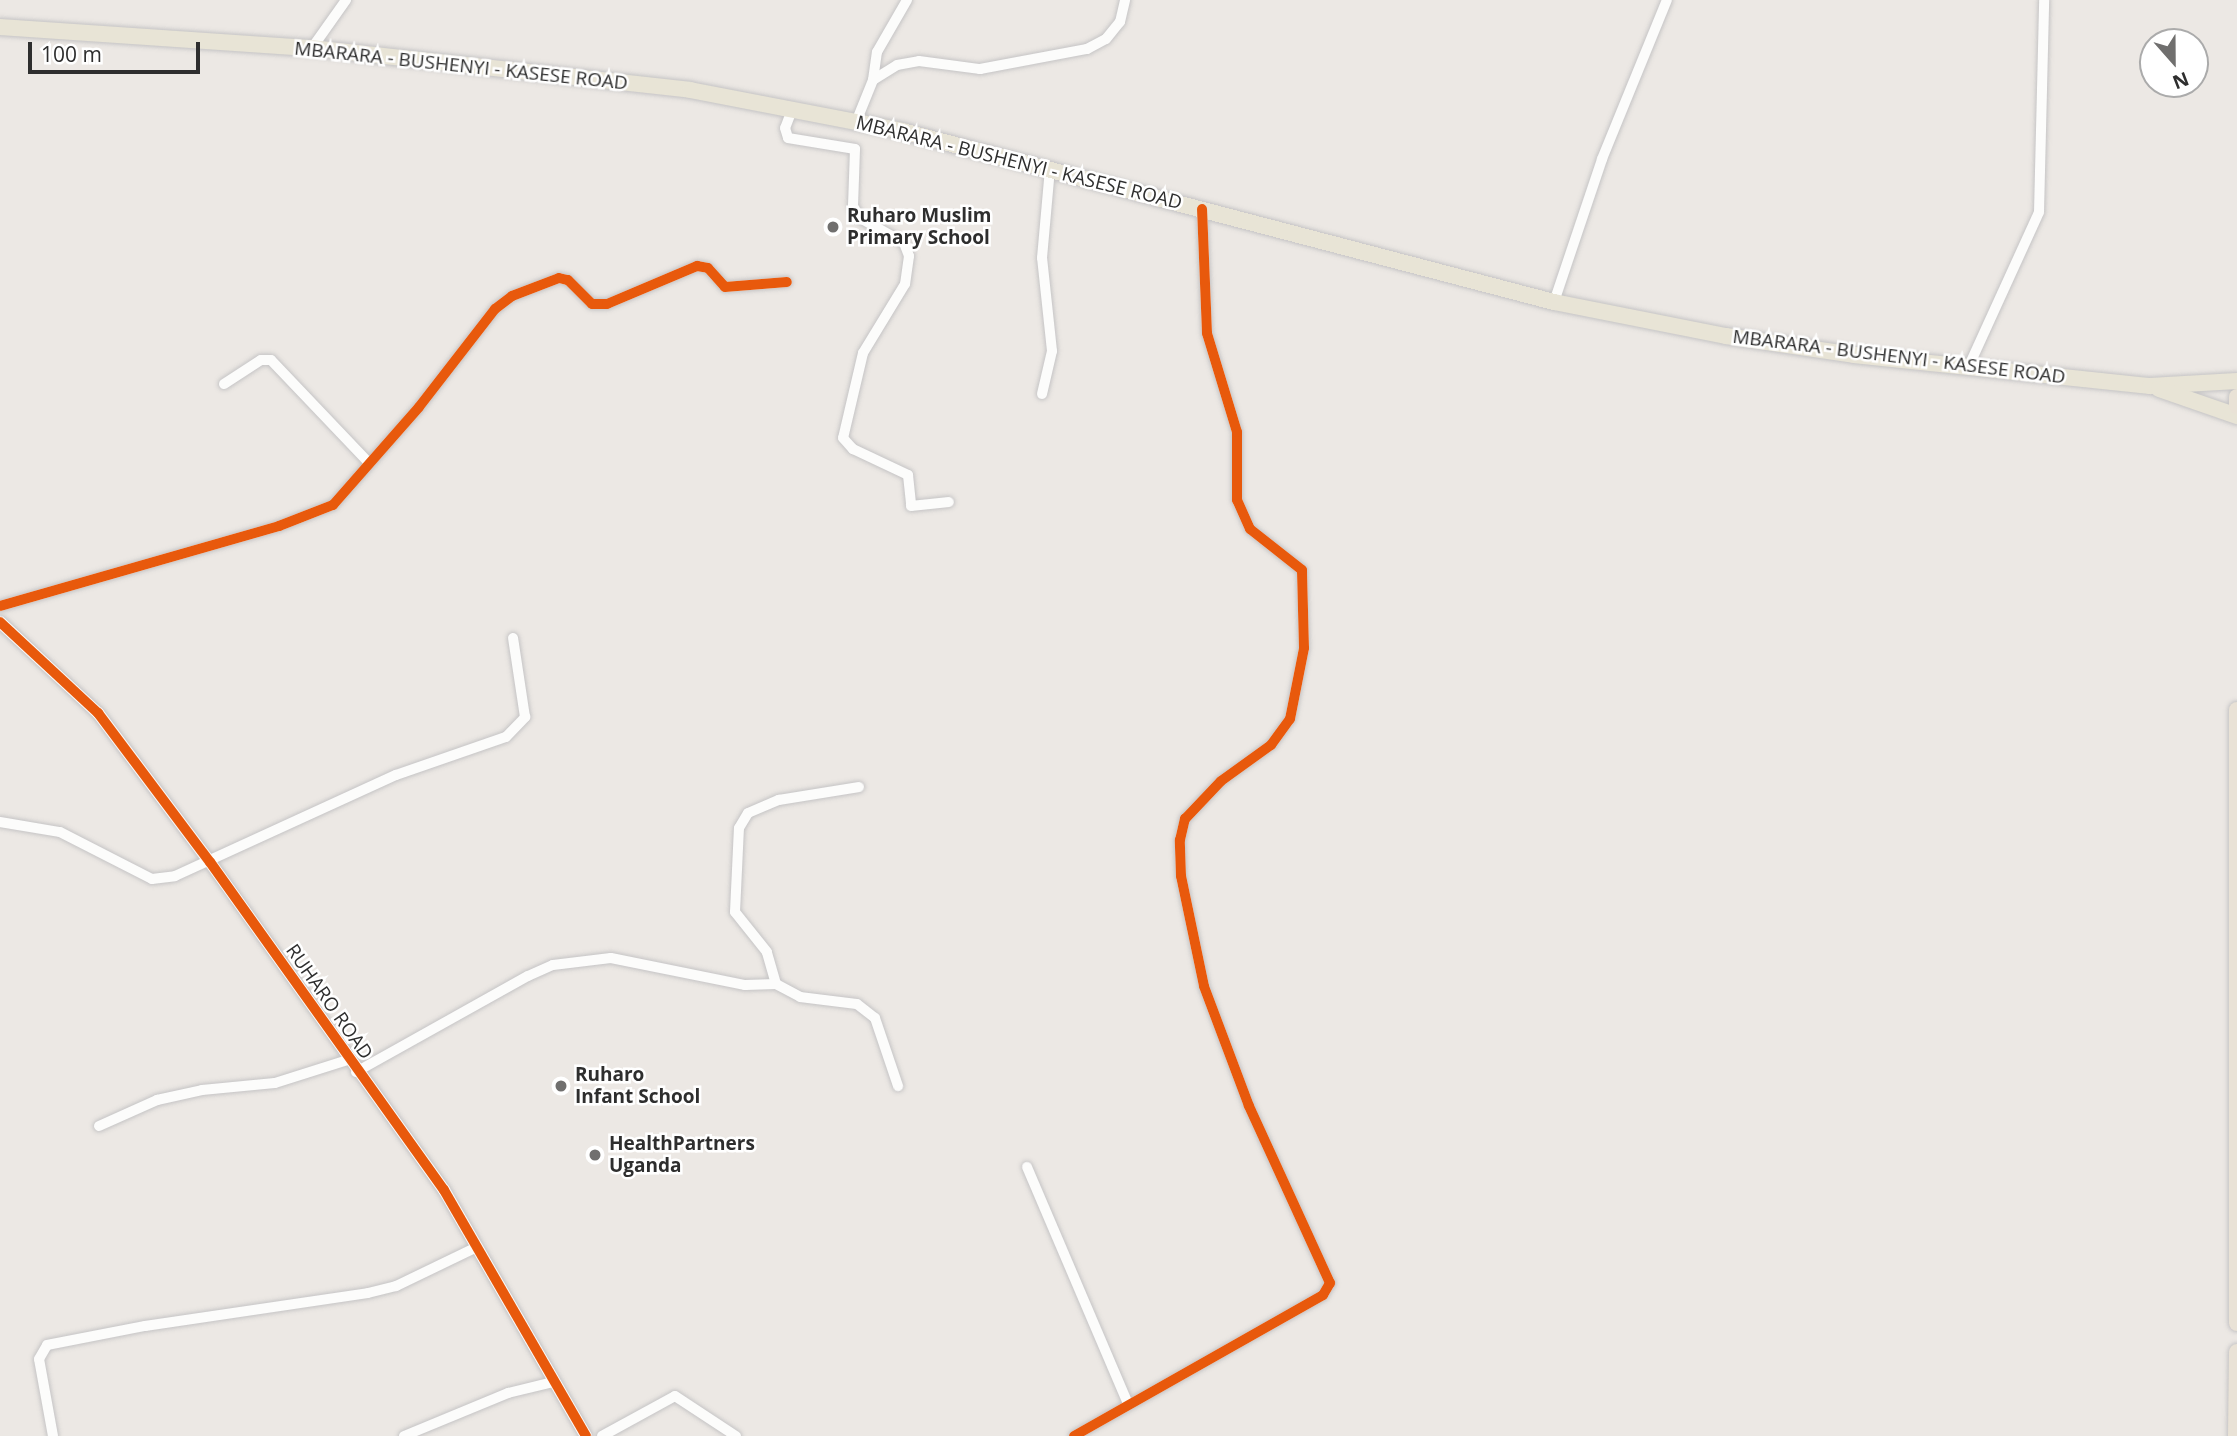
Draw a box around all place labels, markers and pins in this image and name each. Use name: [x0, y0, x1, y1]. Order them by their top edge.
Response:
place label: Ruharo Muslim Primary School: [847, 205, 991, 249]
marker: Ruharo Muslim Primary School: [825, 219, 841, 235]
place label: Ruharo Infant School: [575, 1064, 700, 1108]
marker: Ruharo Infant School: [553, 1078, 569, 1094]
place label: HealthPartners Uganda: [609, 1133, 755, 1177]
marker: HealthPartners Uganda: [587, 1147, 603, 1163]

